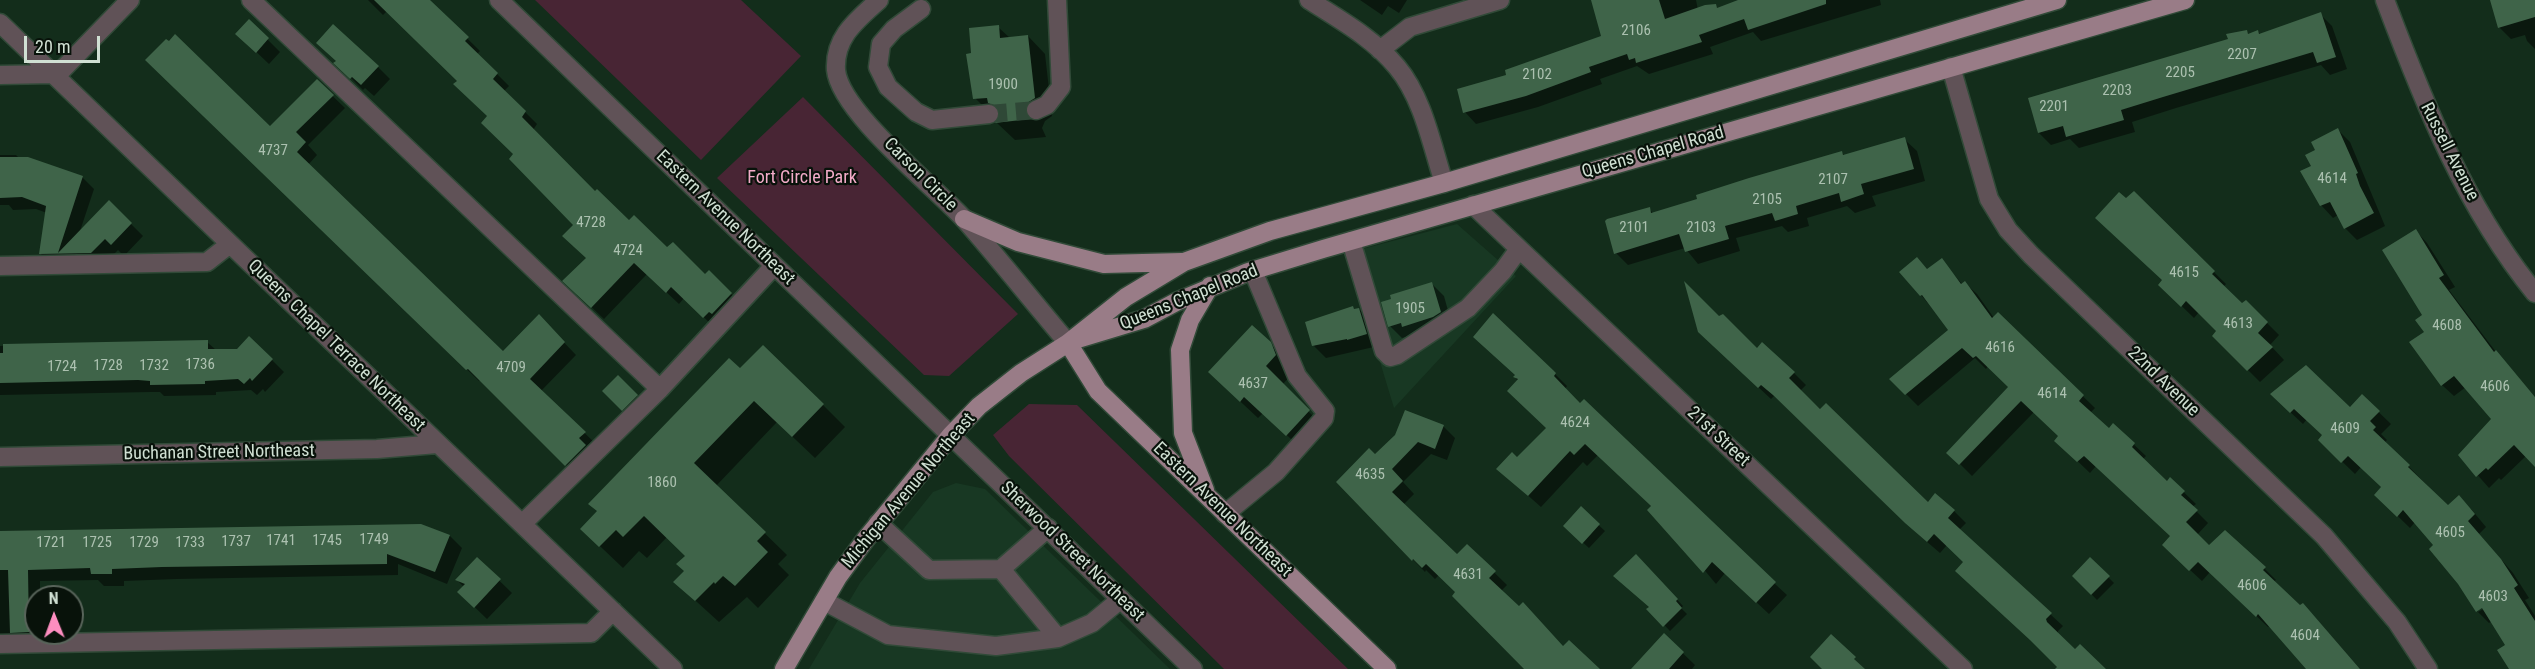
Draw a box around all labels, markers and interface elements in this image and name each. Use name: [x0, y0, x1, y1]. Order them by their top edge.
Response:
house number: 2106: [1621, 22, 1651, 40]
scale bar: [27, 24, 104, 62]
text: 20 m: [35, 36, 70, 57]
house number: 2207: [2227, 46, 2257, 64]
house number: 2205: [2165, 64, 2195, 82]
house number: 2102: [1522, 66, 1552, 84]
house number: 1900: [988, 76, 1018, 94]
house number: 2203: [2102, 82, 2132, 100]
house number: 2201: [2039, 98, 2069, 116]
street label: Russell Avenue: [2415, 99, 2483, 205]
street label: Queens Chapel Road: [1580, 122, 1726, 184]
street label: Carson Circle: [879, 134, 961, 216]
house number: 4737: [258, 142, 288, 160]
street label: Eastern Avenue Northeast: [651, 146, 799, 290]
park label: Fort Circle Park: [747, 167, 857, 189]
house number: 4614: [2317, 170, 2347, 188]
house number: 2107: [1818, 171, 1848, 189]
house number: 2105: [1752, 191, 1782, 209]
house number: 4728: [576, 214, 606, 232]
house number: 2101: [1619, 219, 1649, 237]
house number: 2103: [1686, 219, 1716, 237]
house number: 4724: [613, 242, 643, 260]
street label: Queens Chapel Terrace Northeast: [243, 255, 429, 437]
street label: Queens Chapel Road: [1117, 261, 1261, 335]
house number: 4615: [2169, 264, 2199, 282]
house number: 1905: [1395, 300, 1425, 318]
house number: 4613: [2223, 315, 2253, 333]
house number: 4608: [2432, 317, 2462, 335]
house number: 4616: [1985, 339, 2015, 357]
street label: 22nd Avenue: [2123, 342, 2203, 422]
house number: 1736: [185, 356, 215, 374]
house number: 1728: [93, 357, 123, 375]
house number: 1732: [139, 357, 169, 375]
house number: 1724: [47, 358, 77, 376]
house number: 4709: [496, 359, 526, 377]
house number: 4637: [1238, 375, 1268, 393]
house number: 4606: [2480, 378, 2510, 396]
house number: 4614: [2037, 385, 2067, 403]
street label: 21st Street: [1682, 403, 1754, 471]
street label: Michigan Avenue Northeast: [838, 409, 980, 573]
house number: 4624: [1560, 414, 1590, 432]
house number: 4609: [2330, 420, 2360, 438]
street label: Eastern Avenue Northeast: [1148, 438, 1296, 582]
street label: Buchanan Street Northeast: [123, 441, 315, 465]
house number: 4635: [1355, 466, 1385, 484]
house number: 1860: [647, 474, 677, 492]
street label: Sherwood Street Northeast: [995, 478, 1149, 626]
house number: 4605: [2435, 524, 2465, 542]
house number: 1749: [359, 531, 389, 549]
house number: 1741: [266, 532, 296, 550]
house number: 1745: [312, 532, 342, 550]
house number: 1737: [221, 533, 251, 551]
house number: 1721: [36, 534, 66, 552]
house number: 1725: [82, 534, 112, 552]
house number: 1729: [129, 534, 159, 552]
house number: 1733: [175, 534, 205, 552]
house number: 4631: [1453, 566, 1483, 584]
house number: 4606: [2237, 577, 2267, 595]
north arrow: [24, 585, 84, 645]
house number: 4603: [2478, 588, 2508, 606]
text: N: [49, 589, 59, 608]
house number: 4604: [2290, 627, 2320, 645]

